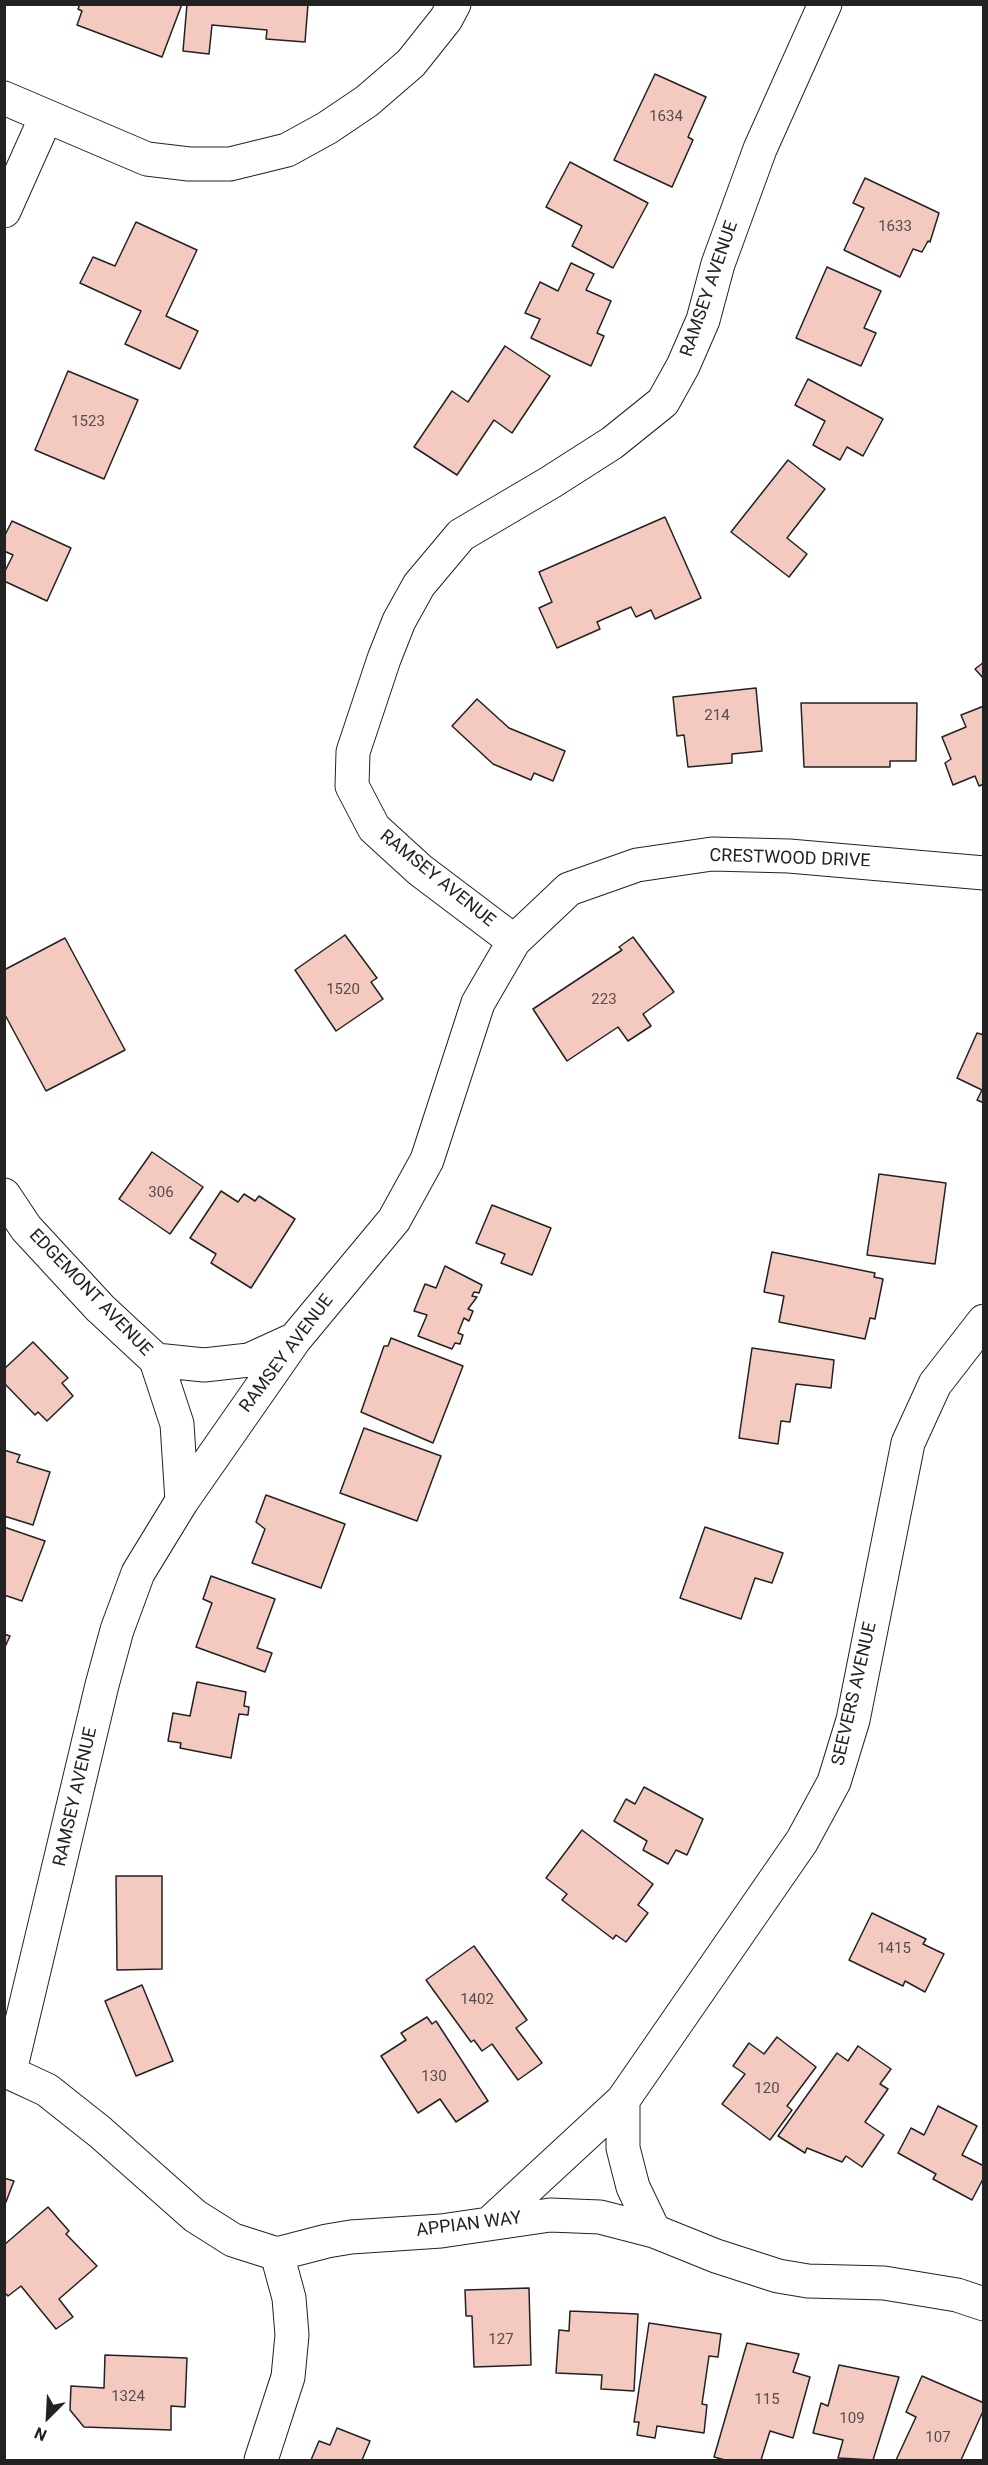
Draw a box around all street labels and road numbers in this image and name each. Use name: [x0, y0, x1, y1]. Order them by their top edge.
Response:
street label: RAMSEY AVENUE: [677, 218, 743, 360]
street label: RAMSEY AVENUE: [375, 826, 499, 932]
street label: CRESTWOOD DRIVE: [709, 845, 871, 873]
street label: EDGEMONT AVENUE: [24, 1225, 156, 1361]
street label: RAMSEY AVENUE: [236, 1291, 338, 1417]
street label: SEEVERS AVENUE: [828, 1620, 882, 1768]
street label: RAMSEY AVENUE: [49, 1725, 103, 1869]
street label: APPIAN WAY: [415, 2208, 523, 2242]

